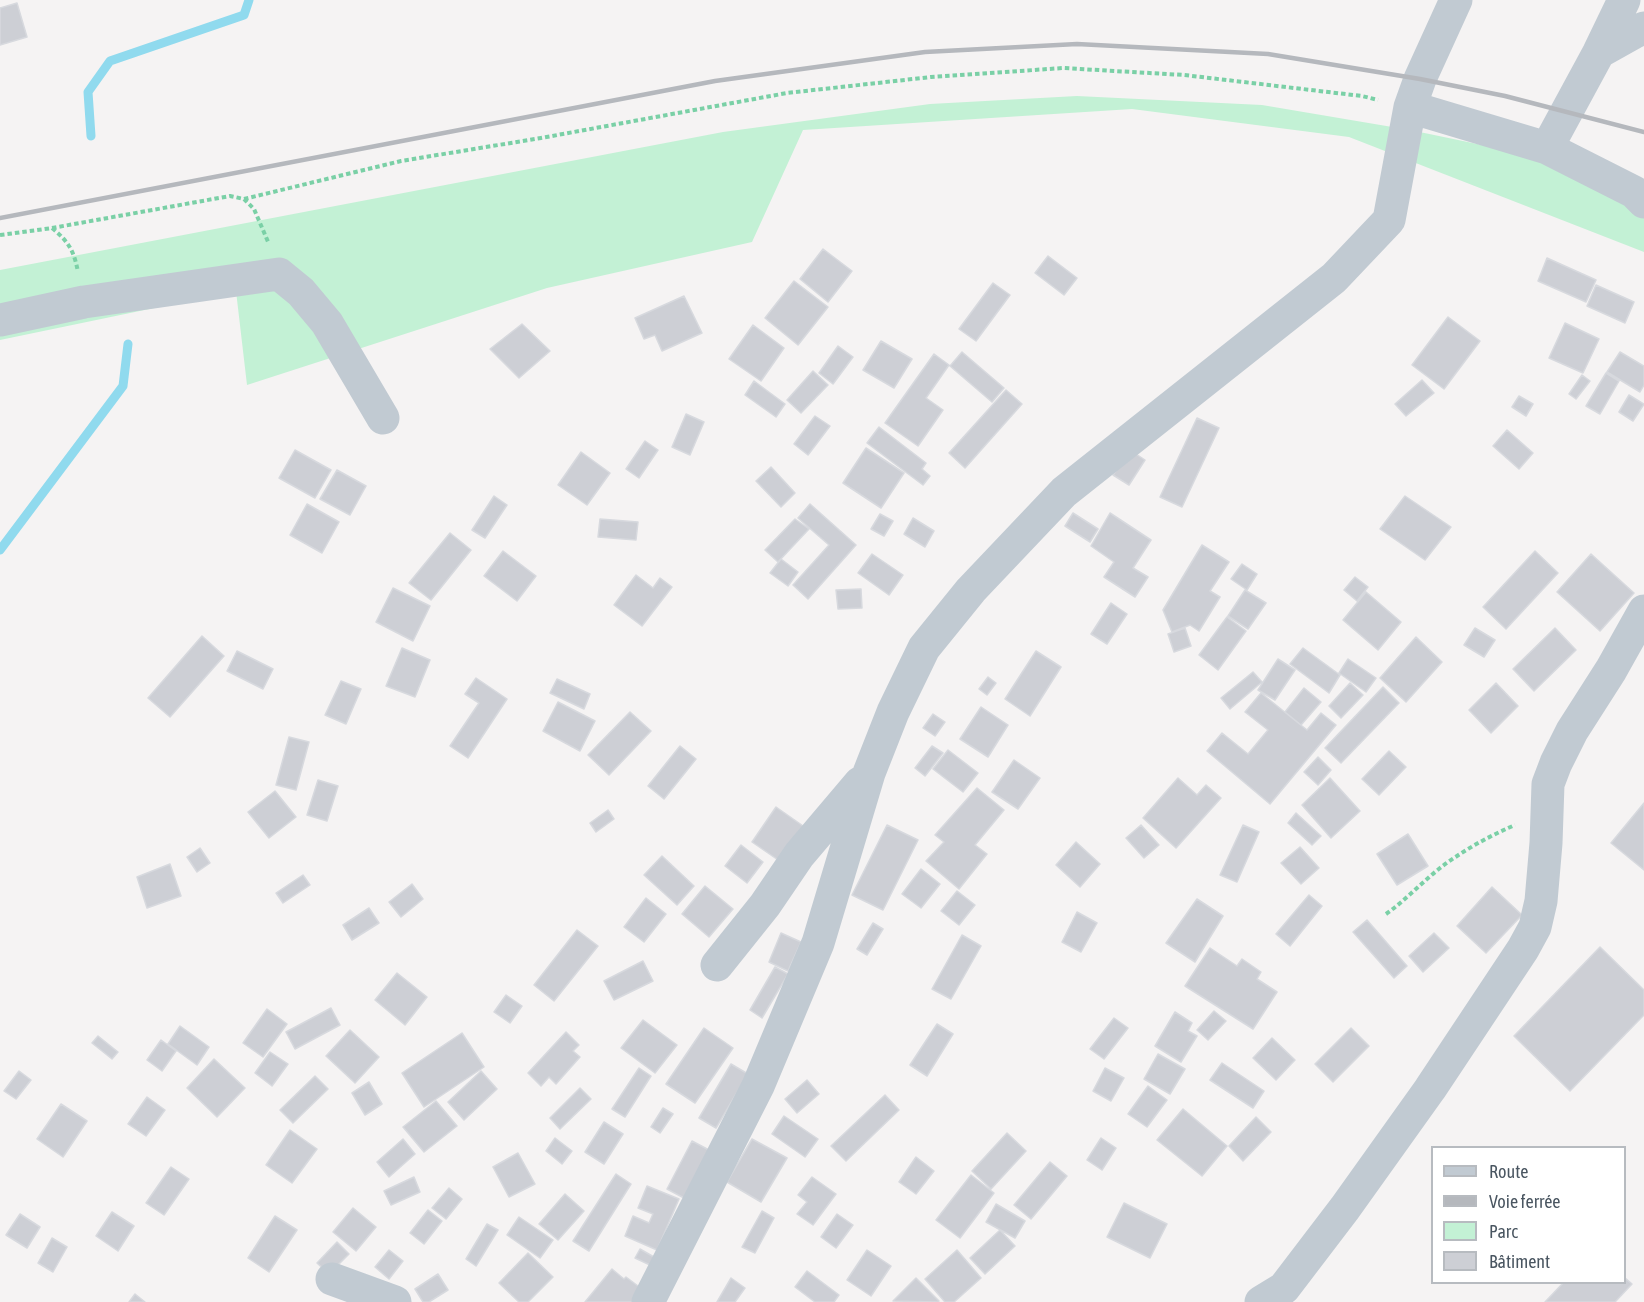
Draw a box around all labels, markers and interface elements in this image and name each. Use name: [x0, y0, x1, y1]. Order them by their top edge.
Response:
legend: [1431, 1146, 1626, 1284]
text: Route: [1489, 1161, 1528, 1182]
text: Voie ferrée: [1489, 1191, 1561, 1212]
text: Parc: [1489, 1221, 1518, 1242]
text: Bâtiment: [1489, 1251, 1550, 1272]

